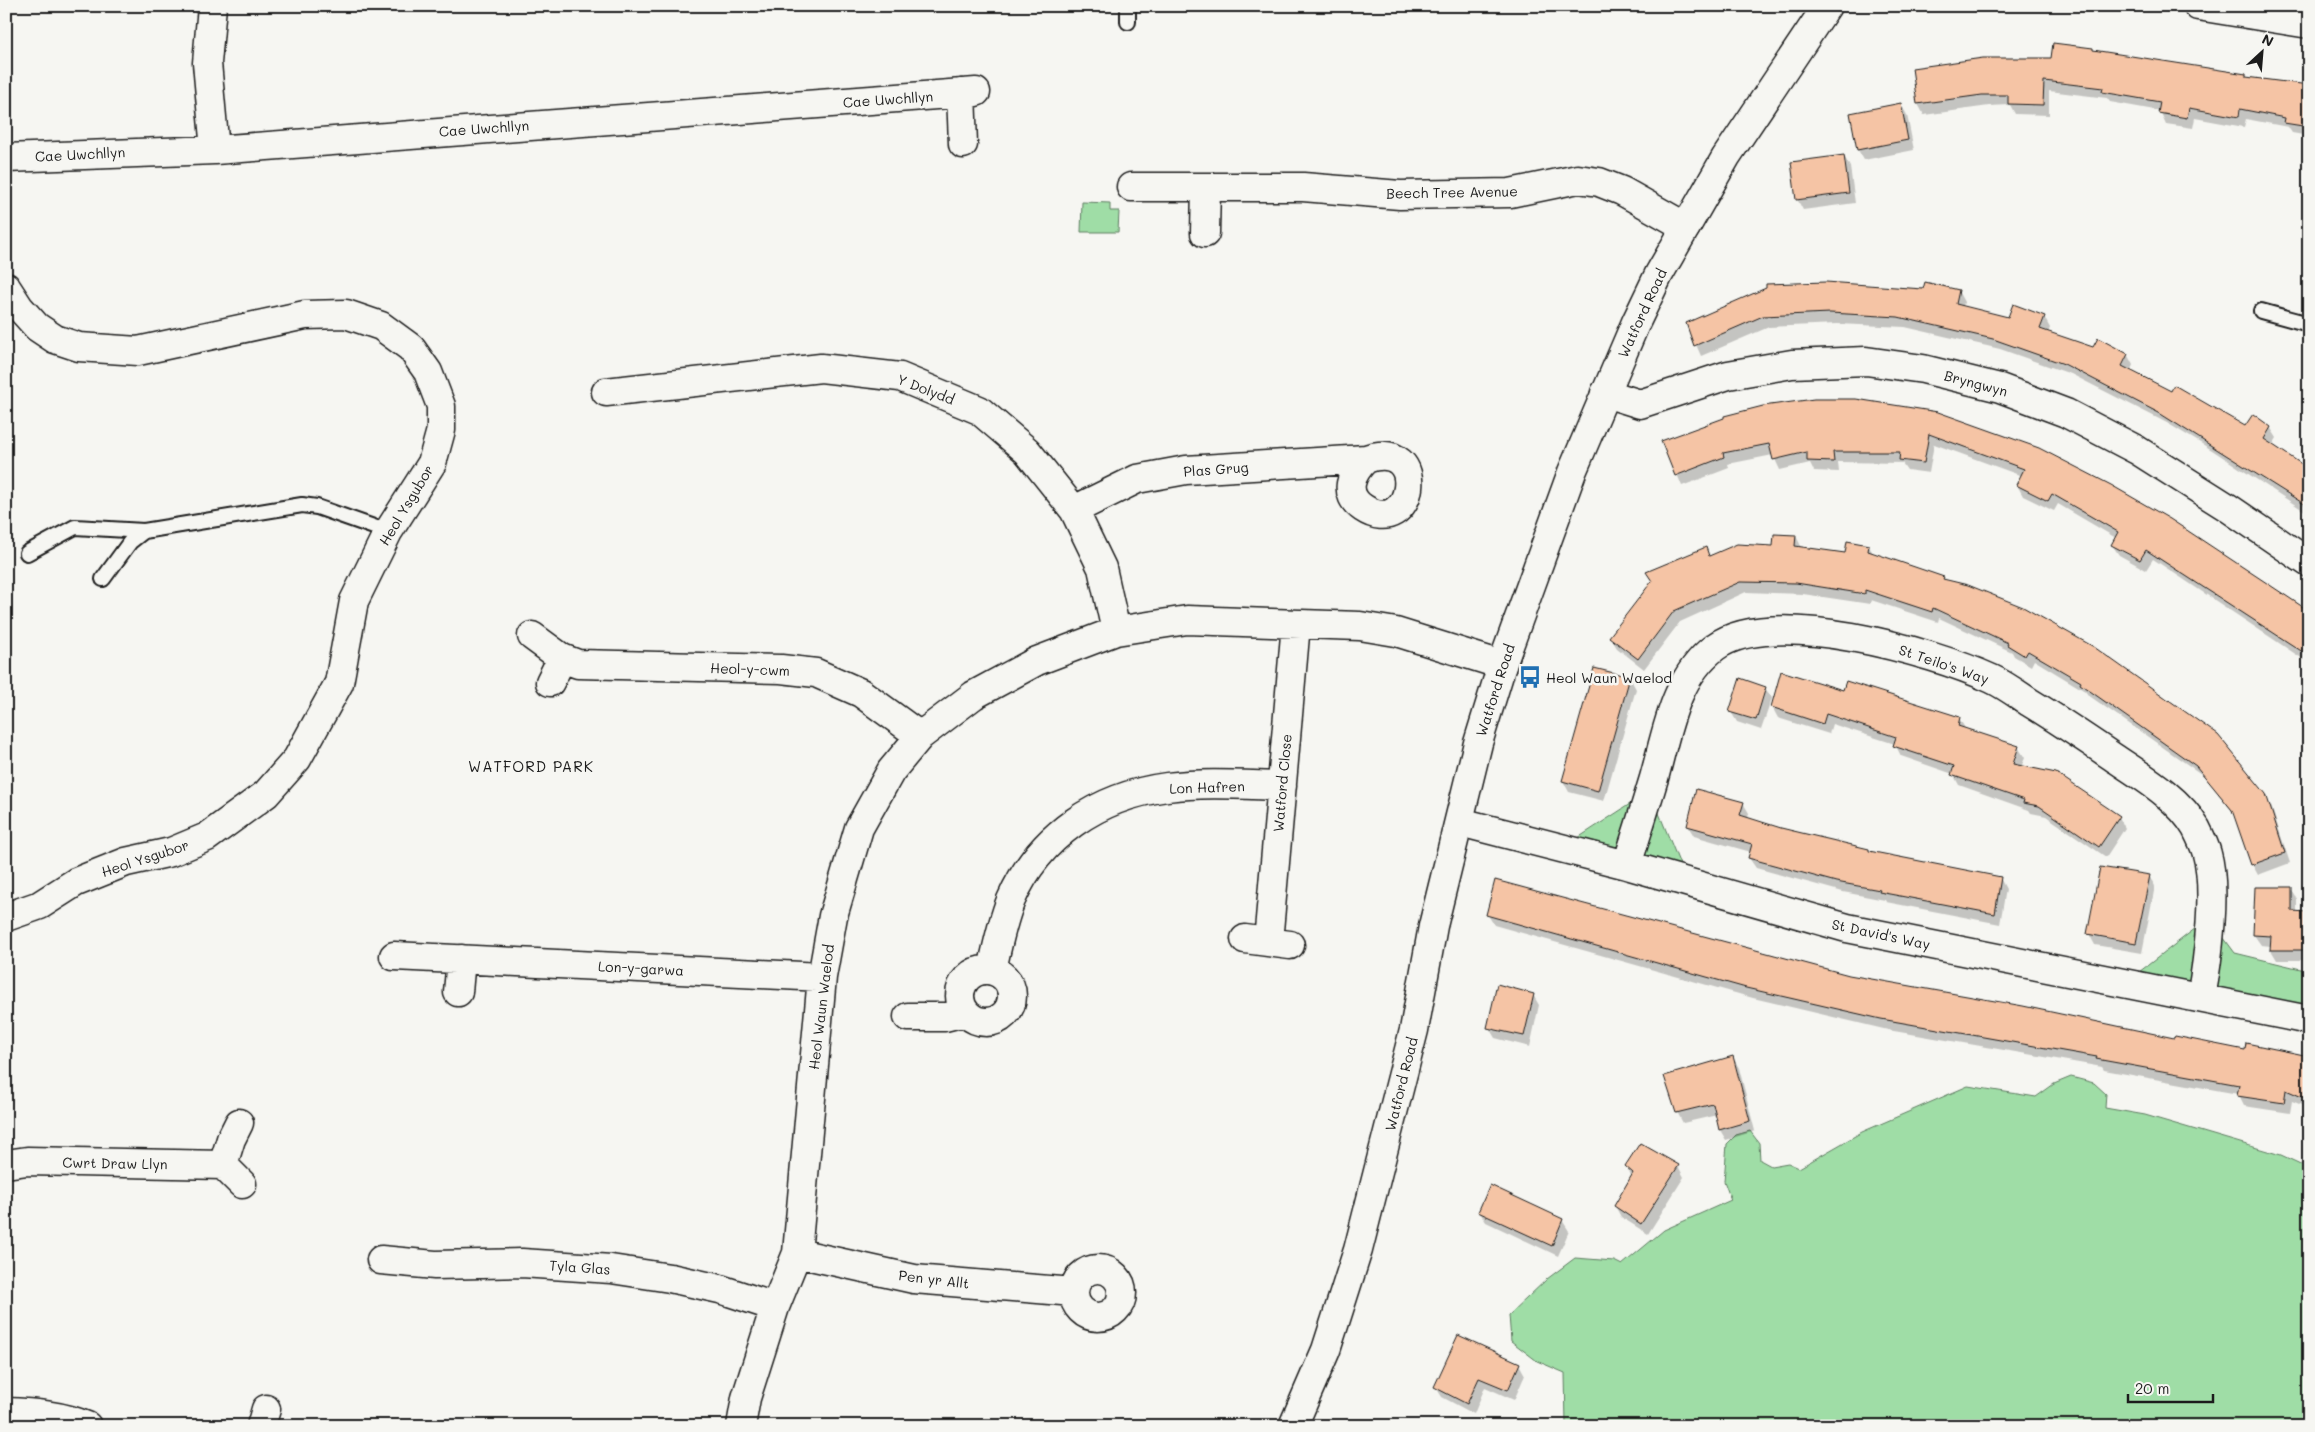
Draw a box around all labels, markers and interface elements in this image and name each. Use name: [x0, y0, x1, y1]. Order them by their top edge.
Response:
north arrow: [2238, 28, 2288, 78]
text: N: [2259, 29, 2277, 51]
street label: Cae Uwchllyn: [842, 86, 934, 112]
street label: Cae Uwchllyn: [438, 115, 530, 141]
street label: Cae Uwchllyn: [34, 142, 126, 166]
street label: Beech Tree Avenue: [1386, 181, 1518, 203]
street label: Watford Road: [1613, 265, 1671, 361]
street label: Bryngwyn: [1942, 365, 2010, 401]
street label: Y Dolydd: [895, 369, 958, 409]
street label: Plas Grug: [1183, 457, 1249, 481]
street label: Heol Ysgubor: [374, 461, 438, 549]
street label: St Teilo's Way: [1897, 640, 1991, 688]
street label: Watford Road: [1471, 641, 1519, 739]
street label: Heol-y-cwm: [710, 658, 790, 680]
bus stop icon: Heol Waun Waelod: [1517, 664, 1543, 690]
place label: Heol Waun Waelod: [1546, 668, 1672, 687]
street label: Watford Close: [1268, 733, 1296, 833]
district label: WATFORD PARK: [468, 756, 594, 776]
street label: Lon Hafren: [1169, 776, 1245, 798]
street label: Heol Ysgubor: [99, 835, 191, 881]
street label: St David's Way: [1830, 914, 1932, 954]
street label: Heol Waun Waelod: [804, 943, 838, 1071]
street label: Lon-y-garwa: [598, 956, 684, 980]
street label: Watford Road: [1380, 1035, 1422, 1133]
street label: Cwrt Draw Llyn: [62, 1153, 168, 1173]
street label: Tyla Glas: [549, 1255, 611, 1279]
street label: Pen yr Allt: [898, 1265, 970, 1293]
scale bar: [2128, 1372, 2212, 1404]
text: 20 m: [2135, 1378, 2169, 1398]

